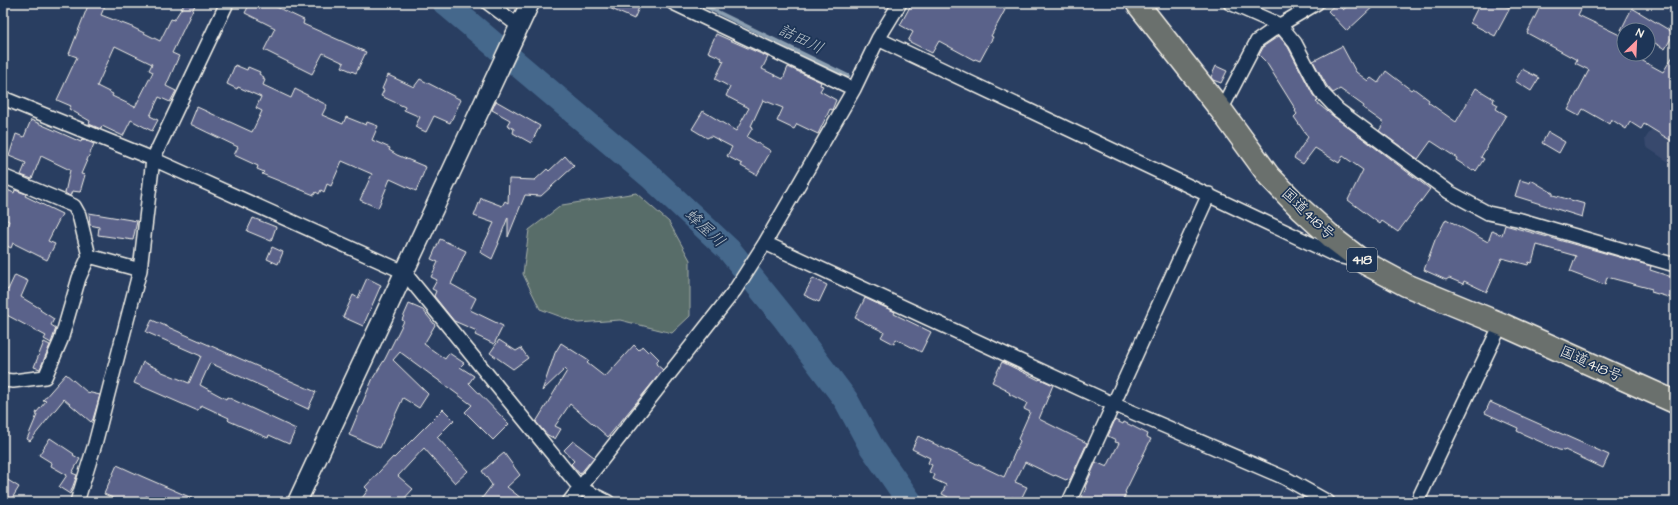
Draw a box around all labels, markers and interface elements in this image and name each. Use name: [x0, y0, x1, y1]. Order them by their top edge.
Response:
water label: 詰田川: [775, 19, 827, 59]
north arrow: [1616, 22, 1656, 62]
text: N: [1634, 25, 1646, 42]
street label: 国道418号: [1277, 183, 1339, 245]
water label: 蜂屋川: [680, 204, 730, 252]
road number: 418: [1347, 248, 1377, 272]
street label: 国道418号: [1556, 341, 1626, 387]

